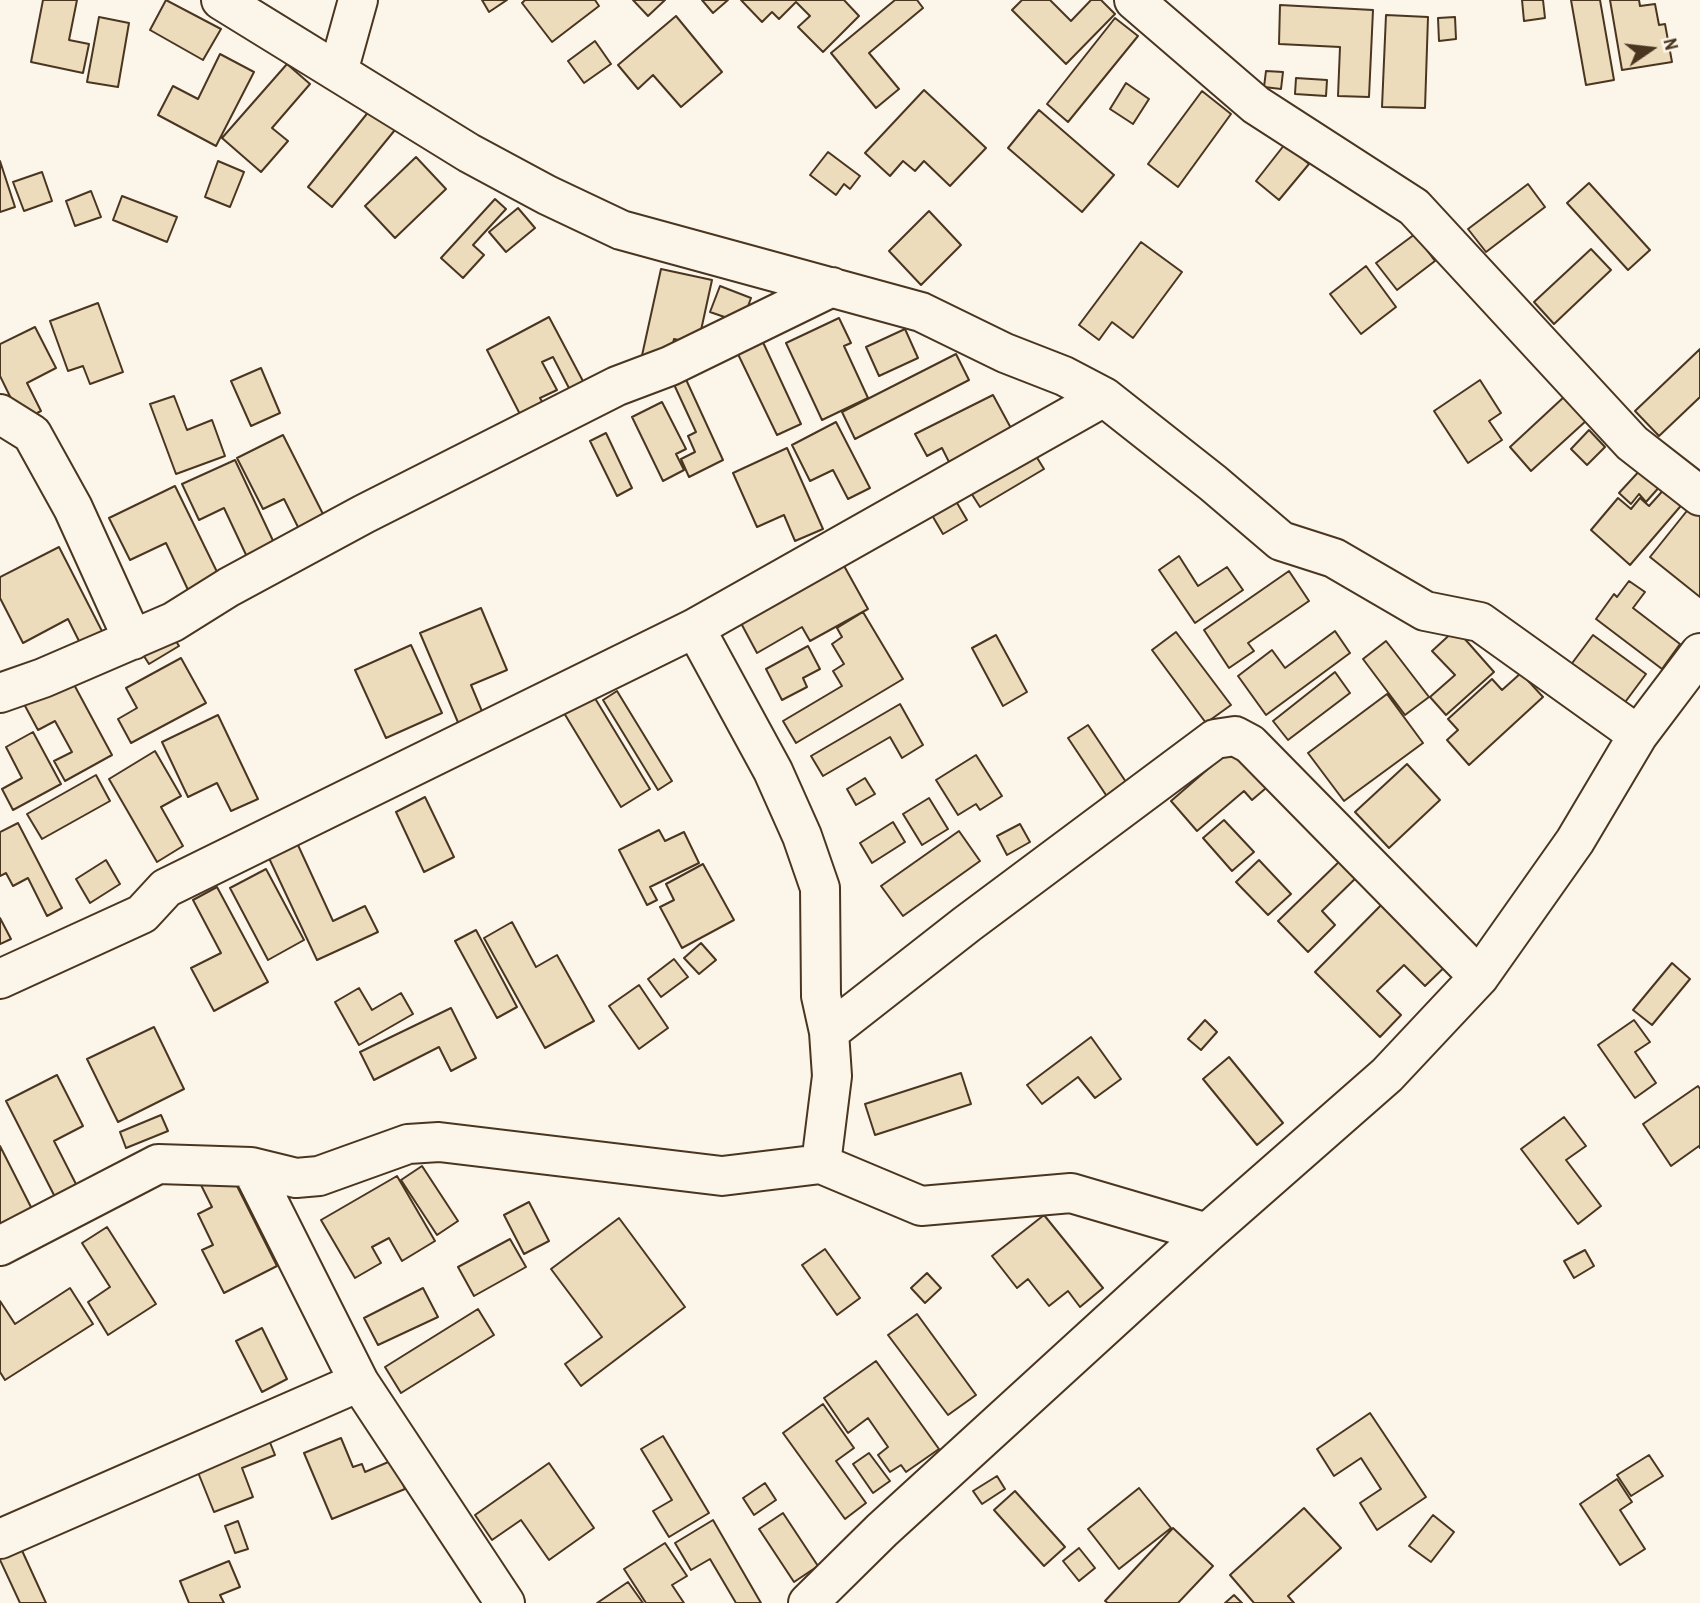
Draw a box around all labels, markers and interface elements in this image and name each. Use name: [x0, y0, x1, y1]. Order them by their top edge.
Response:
north arrow: [1616, 14, 1686, 84]
text: N: [1657, 35, 1685, 53]

